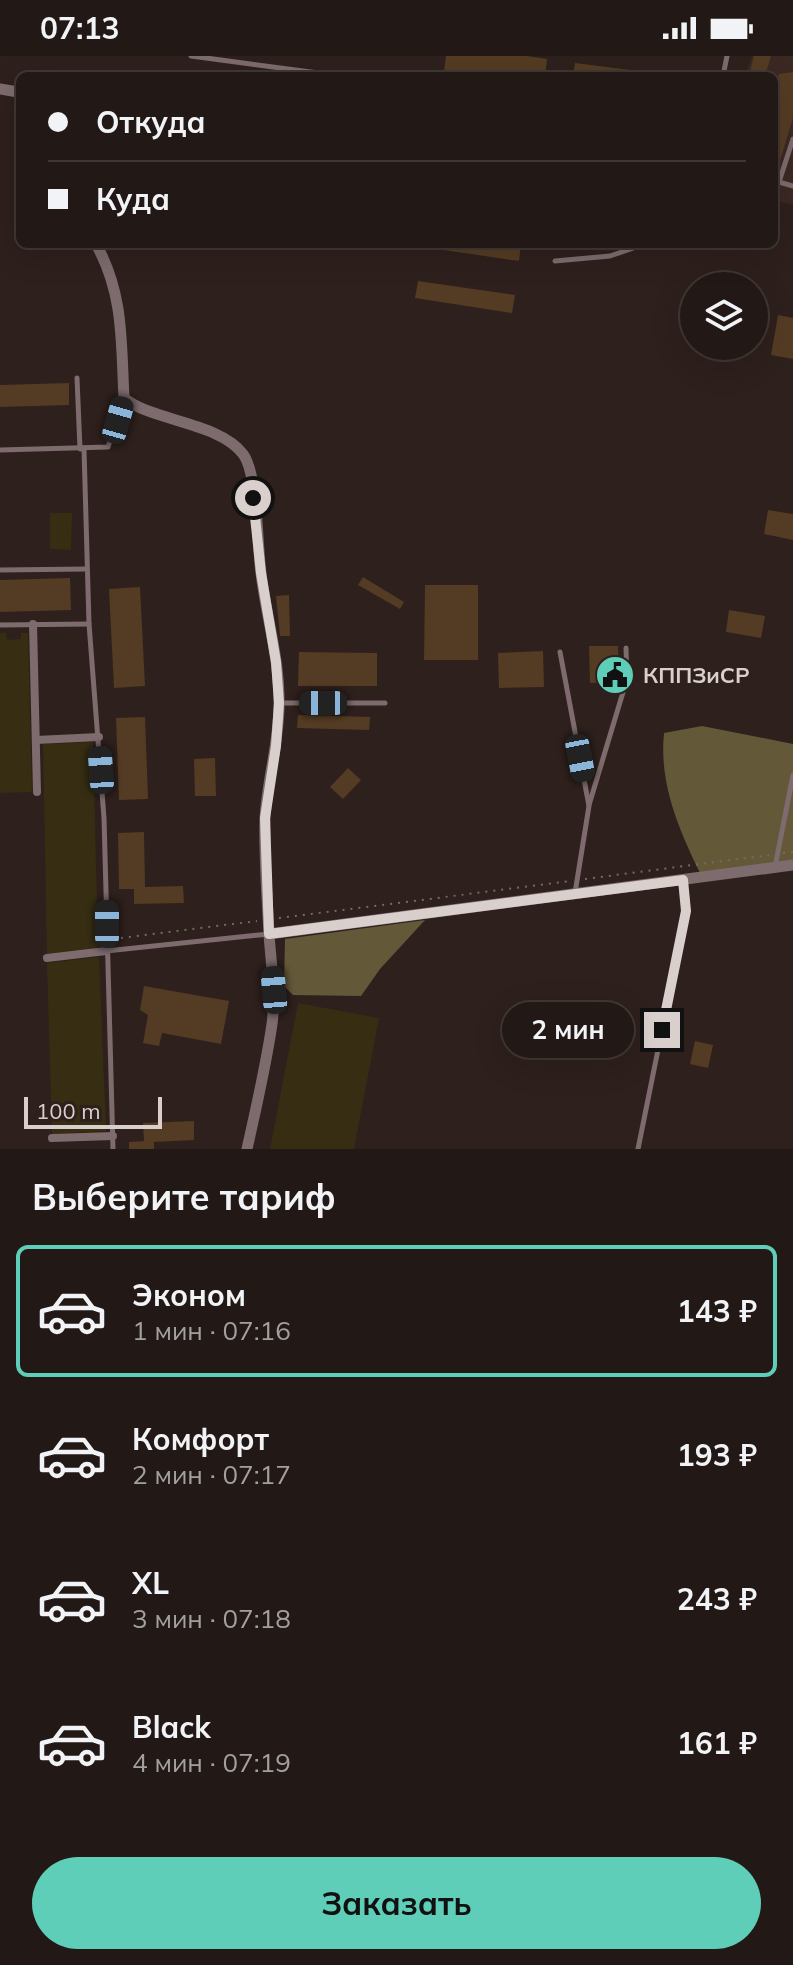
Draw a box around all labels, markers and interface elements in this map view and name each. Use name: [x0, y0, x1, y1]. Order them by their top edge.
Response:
text: 07:13: [40, 9, 119, 47]
text: Откуда: [96, 103, 206, 141]
text: Куда: [96, 180, 170, 218]
map controls: [680, 272, 768, 360]
button: layers: [680, 272, 768, 360]
car: [100, 394, 136, 446]
route start: [235, 480, 271, 516]
public building icon: КППЗиСР: [594, 654, 636, 696]
place label: КППЗиСР: [643, 661, 750, 689]
car: [299, 691, 347, 715]
car: [564, 732, 596, 784]
car: [87, 745, 115, 795]
car: [95, 900, 119, 948]
car: [260, 965, 288, 1015]
callout: 2 мин: [502, 1002, 634, 1058]
route end: [644, 1012, 680, 1048]
text: 2 мин: [532, 1013, 604, 1046]
scale bar: [24, 1093, 162, 1129]
text: 100 m: [36, 1097, 101, 1125]
text: Выберите тариф: [32, 1174, 336, 1219]
icon: car: [36, 1275, 108, 1347]
text: Эконом: [132, 1276, 246, 1314]
text: 143 ₽: [677, 1292, 757, 1330]
text: 1 мин · 07:16: [132, 1314, 291, 1347]
icon: car: [36, 1419, 108, 1491]
text: Комфорт: [132, 1420, 269, 1458]
text: 193 ₽: [677, 1436, 757, 1474]
text: 2 мин · 07:17: [132, 1458, 291, 1491]
icon: car: [36, 1563, 108, 1635]
text: XL: [132, 1564, 169, 1602]
text: 243 ₽: [677, 1580, 757, 1618]
text: 3 мин · 07:18: [132, 1602, 291, 1635]
icon: car: [36, 1707, 108, 1779]
text: Black: [132, 1708, 211, 1746]
text: 161 ₽: [677, 1724, 757, 1762]
text: 4 мин · 07:19: [132, 1746, 291, 1779]
button: Заказать: [32, 1857, 761, 1949]

